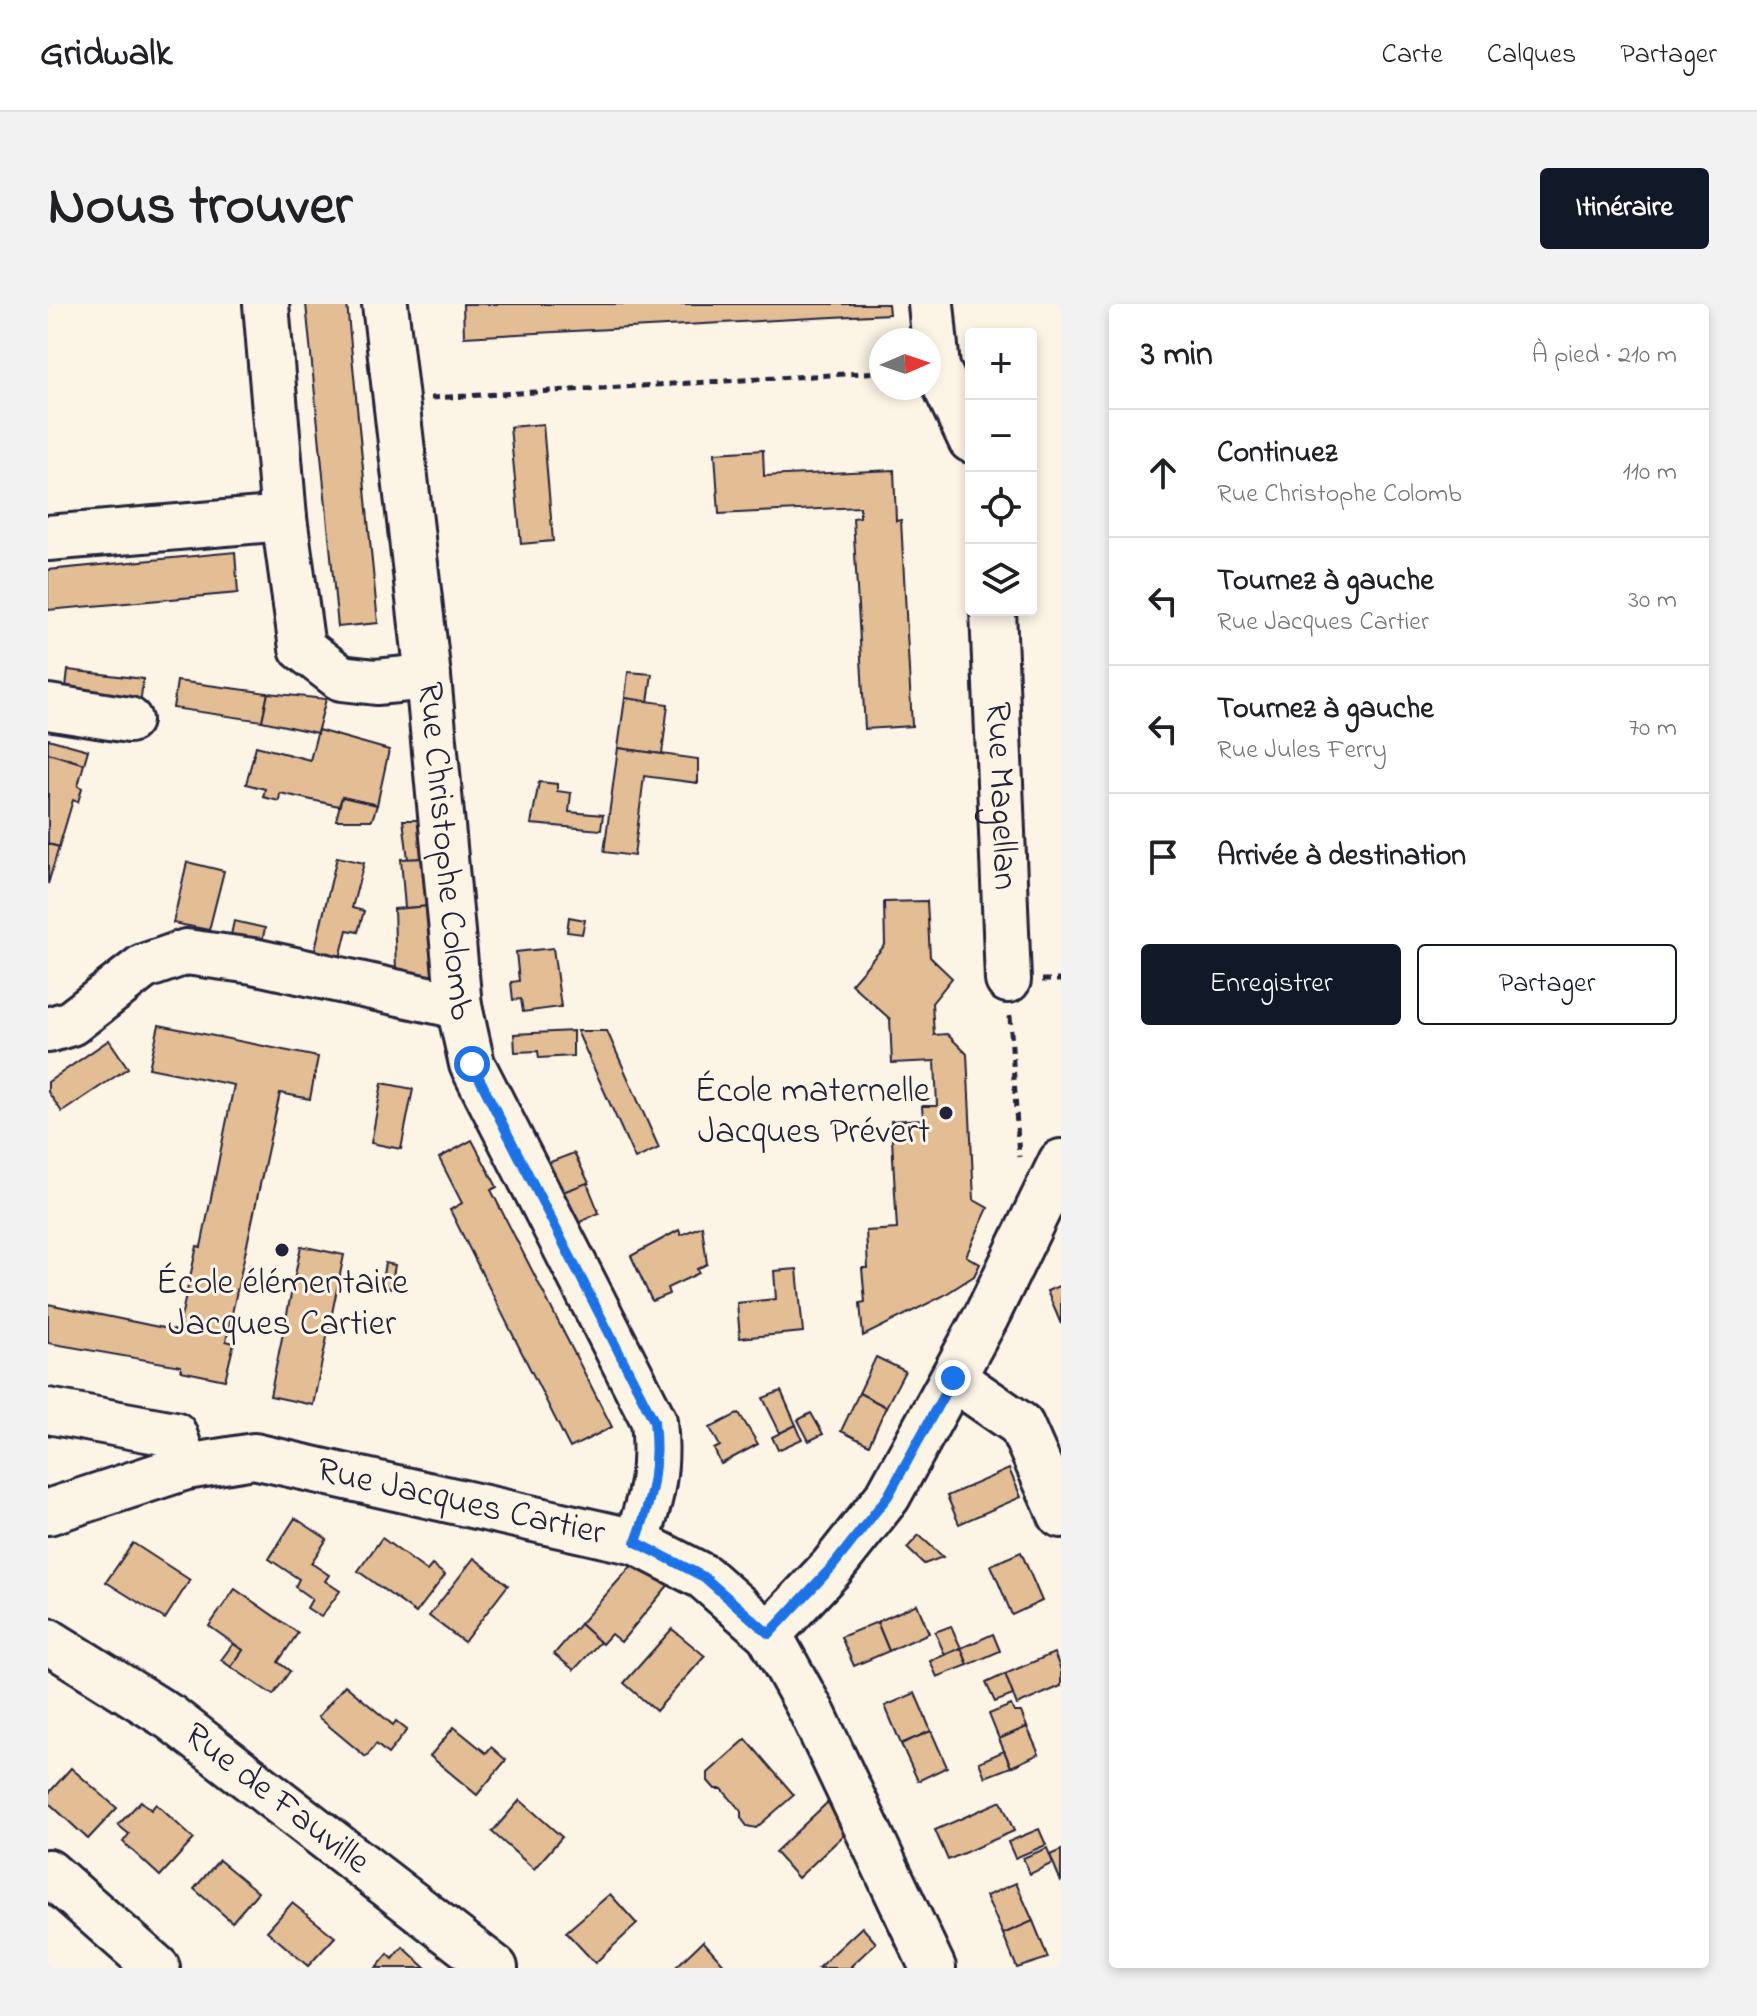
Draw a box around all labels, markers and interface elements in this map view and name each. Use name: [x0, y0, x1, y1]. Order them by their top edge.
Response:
text: Gridwalk: [40, 27, 172, 83]
text: Carte: [1382, 35, 1443, 76]
text: Calques: [1487, 35, 1576, 76]
text: Partager: [1620, 35, 1717, 76]
text: Nous trouver: [48, 168, 352, 249]
button: Itinéraire: [1540, 168, 1709, 249]
north arrow: [869, 328, 941, 400]
map controls: [965, 328, 1037, 616]
button: +: [965, 328, 1037, 400]
text: 3 min: [1141, 331, 1213, 381]
text: À pied · 210 m: [1532, 337, 1677, 375]
button: −: [965, 400, 1037, 472]
text: Continuez: [1217, 432, 1337, 476]
icon: ahead: [1141, 451, 1185, 495]
text: 110 m: [1623, 454, 1677, 492]
button: locate: [965, 472, 1037, 544]
text: Rue Christophe Colomb: [1217, 476, 1462, 514]
button: layers: [965, 544, 1037, 616]
text: Tournez à gauche: [1217, 560, 1434, 604]
icon: left: [1141, 579, 1185, 623]
text: 30 m: [1628, 582, 1677, 620]
text: Rue Jacques Cartier: [1217, 604, 1429, 642]
street label: Rue Christophe Colomb: [402, 679, 488, 1025]
text: Tournez à gauche: [1217, 688, 1434, 732]
street label: Rue Magellan: [970, 701, 1031, 891]
icon: left: [1141, 707, 1185, 751]
text: 70 m: [1628, 710, 1677, 748]
text: Rue Jules Ferry: [1217, 732, 1387, 770]
icon: arrive: [1141, 835, 1185, 879]
text: Arrivée à destination: [1217, 835, 1466, 879]
button: Enregistrer: [1141, 944, 1401, 1025]
button: Partager: [1417, 944, 1677, 1025]
route start: [454, 1046, 490, 1082]
place label: École maternelle Jacques Prévert: [695, 1066, 931, 1160]
marker: École maternelle Jacques Prévert: [937, 1104, 955, 1122]
marker: École élémentaire Jacques Cartier: [273, 1241, 291, 1259]
place label: École élémentaire Jacques Cartier: [156, 1258, 409, 1352]
route end: [935, 1360, 971, 1396]
street label: Rue Jacques Cartier: [312, 1444, 611, 1561]
street label: Rue de Fauville: [172, 1710, 381, 1889]

